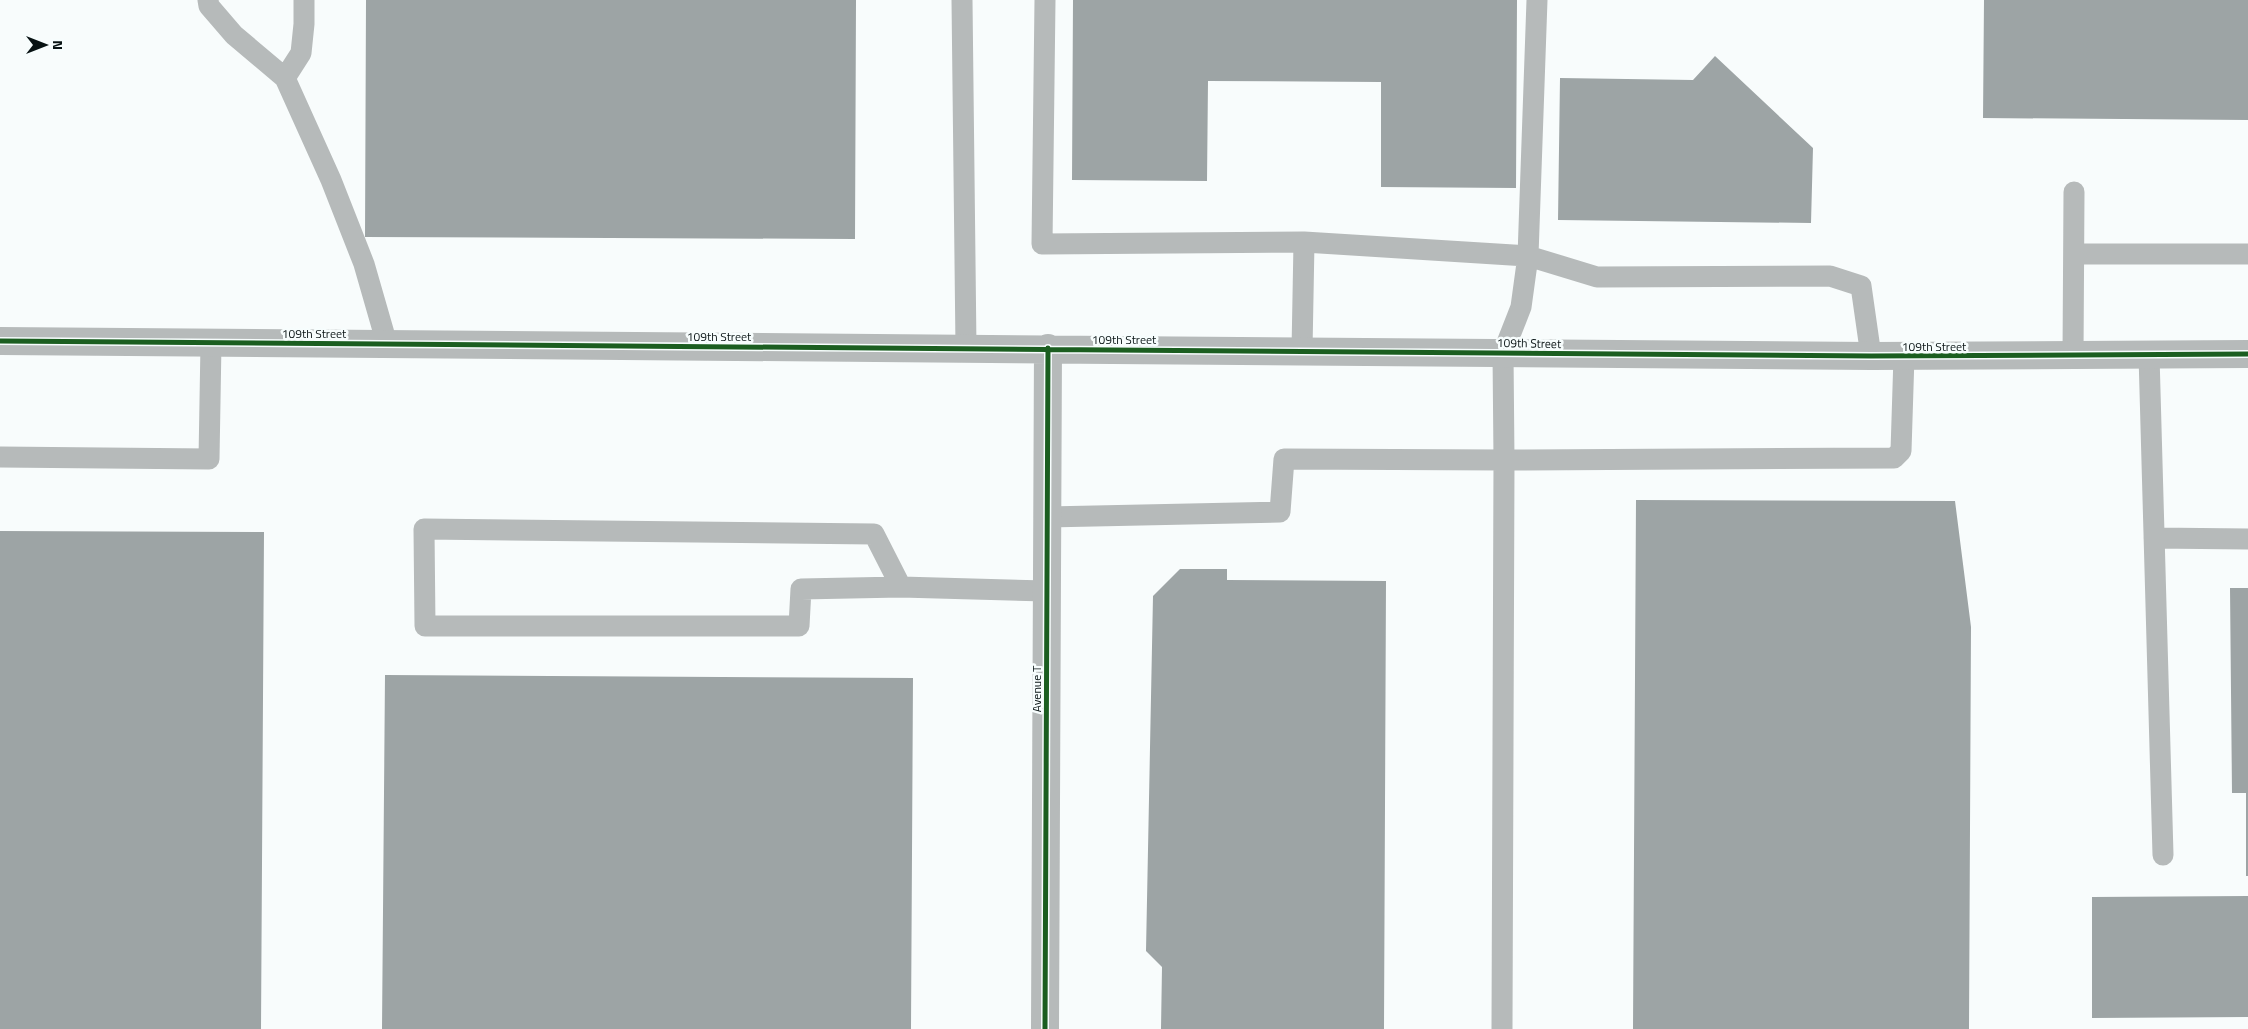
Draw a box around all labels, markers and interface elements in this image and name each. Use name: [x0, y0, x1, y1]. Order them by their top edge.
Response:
north arrow: [20, 20, 70, 70]
text: N: [48, 40, 69, 50]
street label: 109th Street: [282, 324, 347, 343]
street label: 109th Street: [687, 327, 752, 346]
street label: 109th Street: [1092, 330, 1157, 349]
street label: 109th Street: [1497, 333, 1562, 353]
street label: 109th Street: [1902, 337, 1967, 356]
street label: Avenue T: [1027, 665, 1046, 712]

